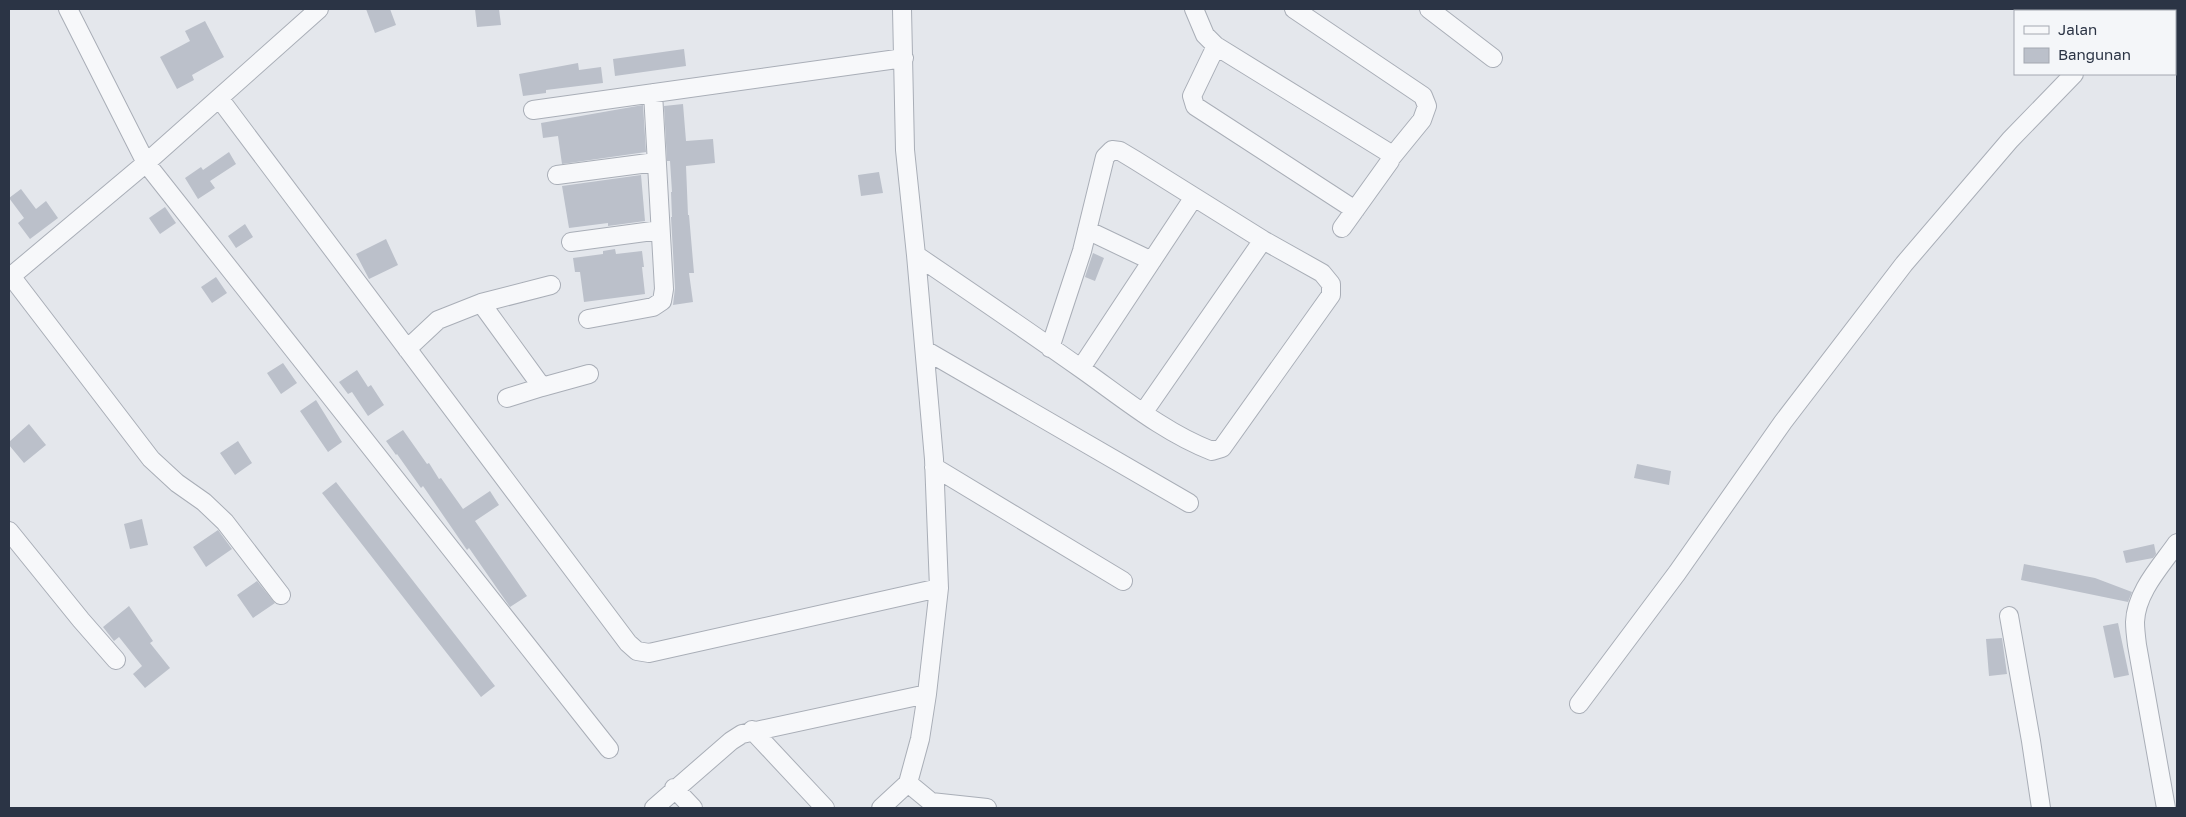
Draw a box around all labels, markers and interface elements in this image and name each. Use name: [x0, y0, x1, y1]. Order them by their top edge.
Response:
legend: [2014, 10, 2176, 75]
text: Jalan: [2058, 20, 2097, 38]
text: Bangunan: [2058, 45, 2131, 63]

